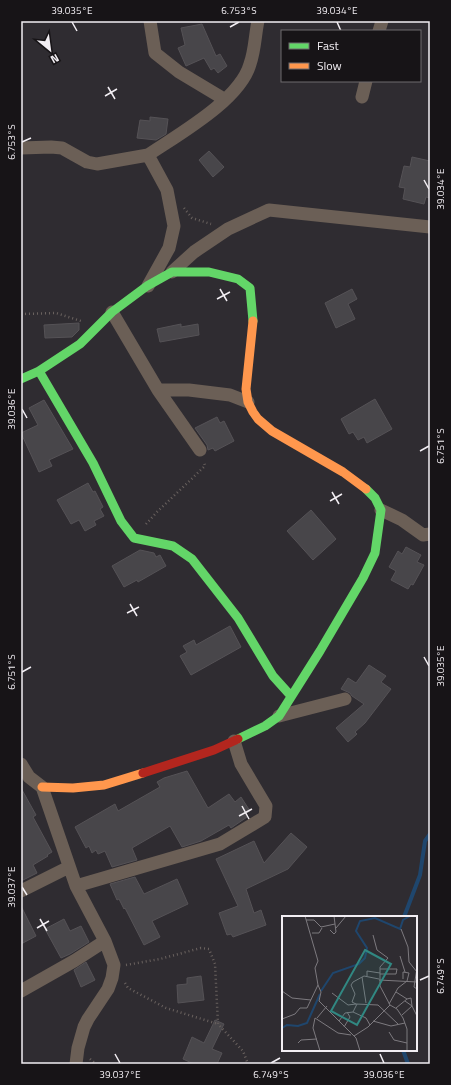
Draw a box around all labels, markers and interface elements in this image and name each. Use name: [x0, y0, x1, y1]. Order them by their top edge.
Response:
text: 39.035°E: [51, 3, 93, 18]
text: 6.753°S: [221, 3, 257, 18]
text: 39.034°E: [316, 3, 358, 18]
north arrow: [30, 30, 70, 70]
legend: [281, 30, 421, 82]
text: Fast: [317, 36, 340, 55]
text: N: [48, 50, 62, 68]
text: Slow: [317, 56, 342, 75]
text: 6.753°S: [4, 124, 19, 160]
text: 39.034°E: [433, 168, 448, 210]
text: 39.036°E: [4, 388, 19, 430]
text: 6.751°S: [433, 428, 448, 464]
text: 39.035°E: [433, 645, 448, 687]
text: 6.751°S: [4, 654, 19, 690]
text: 39.037°E: [4, 866, 19, 908]
inset map: [282, 916, 417, 1051]
text: 6.749°S: [433, 958, 448, 994]
text: 39.037°E: [99, 1067, 141, 1082]
text: 6.749°S: [253, 1067, 289, 1082]
text: 39.036°E: [363, 1067, 405, 1082]

